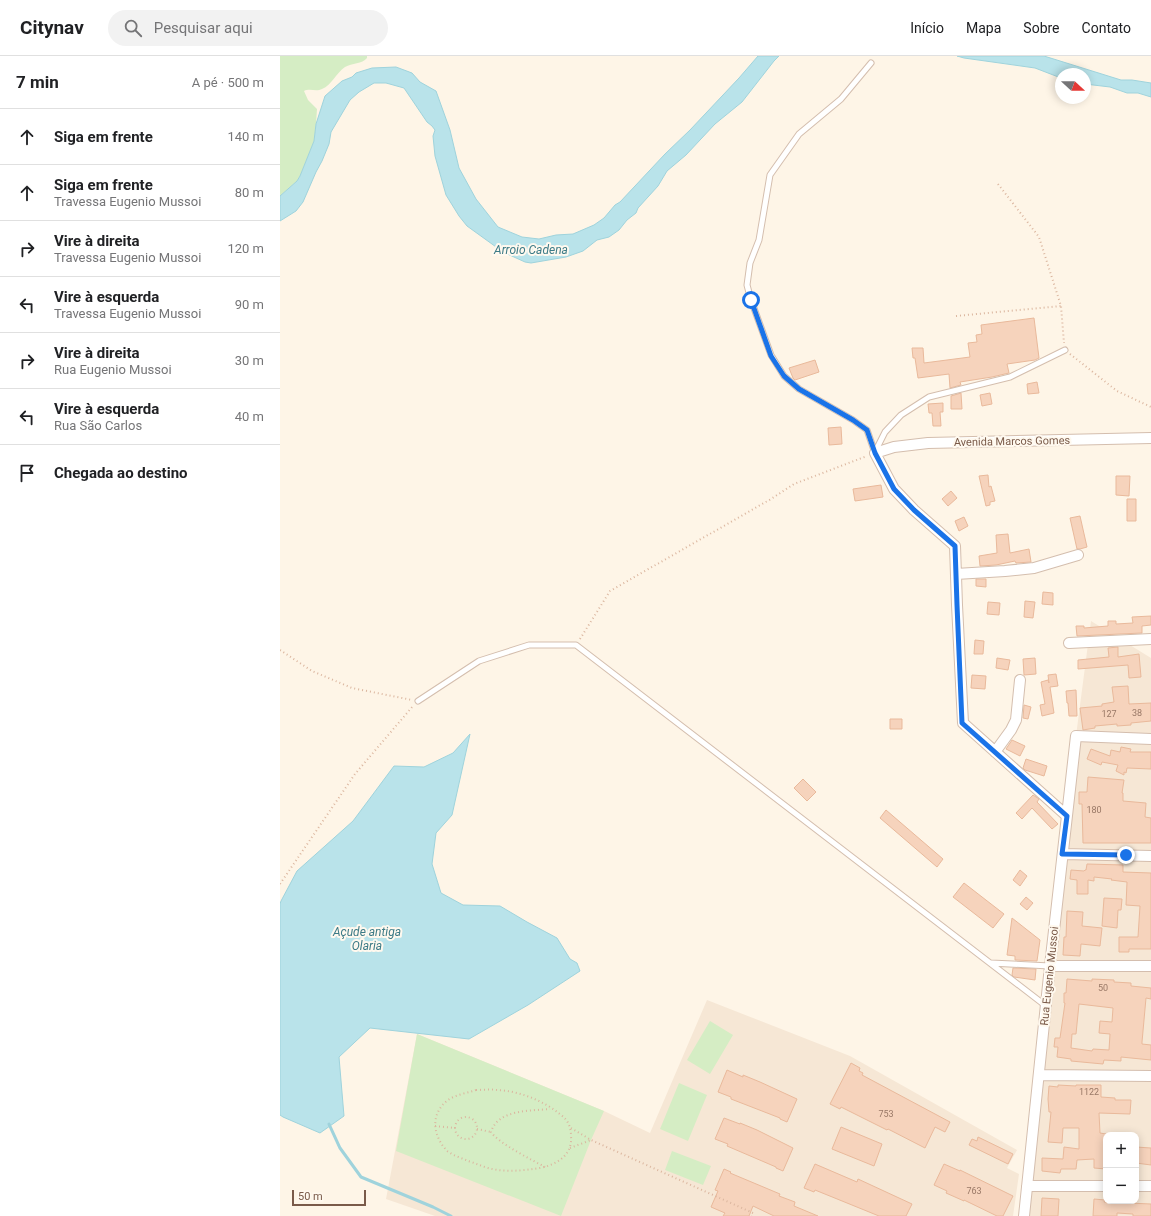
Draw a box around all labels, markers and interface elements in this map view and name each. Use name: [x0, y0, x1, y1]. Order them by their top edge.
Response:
search box: [108, 10, 388, 46]
text: Citynav: [20, 16, 84, 39]
icon: search: [122, 17, 144, 39]
text: Pesquisar aqui: [154, 19, 253, 37]
text: Início: [910, 20, 944, 36]
text: Mapa: [966, 20, 1001, 36]
text: Sobre: [1023, 20, 1060, 36]
text: Contato: [1082, 20, 1131, 36]
north arrow: [1055, 68, 1091, 104]
text: 7 min: [16, 72, 59, 92]
text: A pé · 500 m: [192, 75, 264, 90]
icon: ahead: [16, 126, 38, 148]
text: Siga em frente: [54, 128, 153, 146]
text: 140 m: [227, 129, 264, 144]
text: Siga em frente: [54, 176, 153, 194]
icon: ahead: [16, 182, 38, 204]
text: 80 m: [235, 185, 264, 200]
text: Travessa Eugenio Mussoi: [54, 194, 201, 209]
text: Vire à direita: [54, 232, 140, 250]
icon: right: [16, 238, 38, 260]
text: 120 m: [227, 241, 264, 256]
water label: Arroio Cadena: [493, 243, 568, 257]
text: Travessa Eugenio Mussoi: [54, 250, 201, 265]
text: Vire à esquerda: [54, 288, 159, 306]
route start: [742, 291, 760, 309]
icon: left: [16, 294, 38, 316]
text: 90 m: [235, 297, 264, 312]
text: Travessa Eugenio Mussoi: [54, 306, 201, 321]
text: Vire à direita: [54, 344, 140, 362]
icon: right: [16, 350, 38, 372]
text: 30 m: [235, 353, 264, 368]
text: Rua Eugenio Mussoi: [54, 362, 172, 377]
text: Vire à esquerda: [54, 400, 159, 418]
icon: left: [16, 406, 38, 428]
text: 40 m: [235, 409, 264, 424]
text: Rua São Carlos: [54, 418, 142, 433]
street label: Avenida Marcos Gomes: [954, 434, 1071, 449]
icon: arrive: [16, 462, 38, 484]
text: Chegada ao destino: [54, 464, 188, 482]
house number: 38: [1132, 708, 1142, 718]
house number: 127: [1101, 709, 1117, 719]
house number: 180: [1086, 805, 1102, 815]
route end: [1117, 846, 1135, 864]
water label: Açude antiga Olaria: [332, 925, 401, 953]
street label: Rua Eugenio Mussoi: [1038, 926, 1061, 1026]
house number: 50: [1098, 983, 1108, 993]
house number: 1122: [1079, 1087, 1099, 1097]
house number: 753: [878, 1109, 894, 1119]
map controls: [1103, 1132, 1139, 1204]
button: +: [1103, 1132, 1139, 1168]
button: −: [1103, 1168, 1139, 1204]
house number: 763: [966, 1186, 982, 1196]
scale bar: [292, 1188, 366, 1207]
text: 50 m: [298, 1190, 323, 1203]

